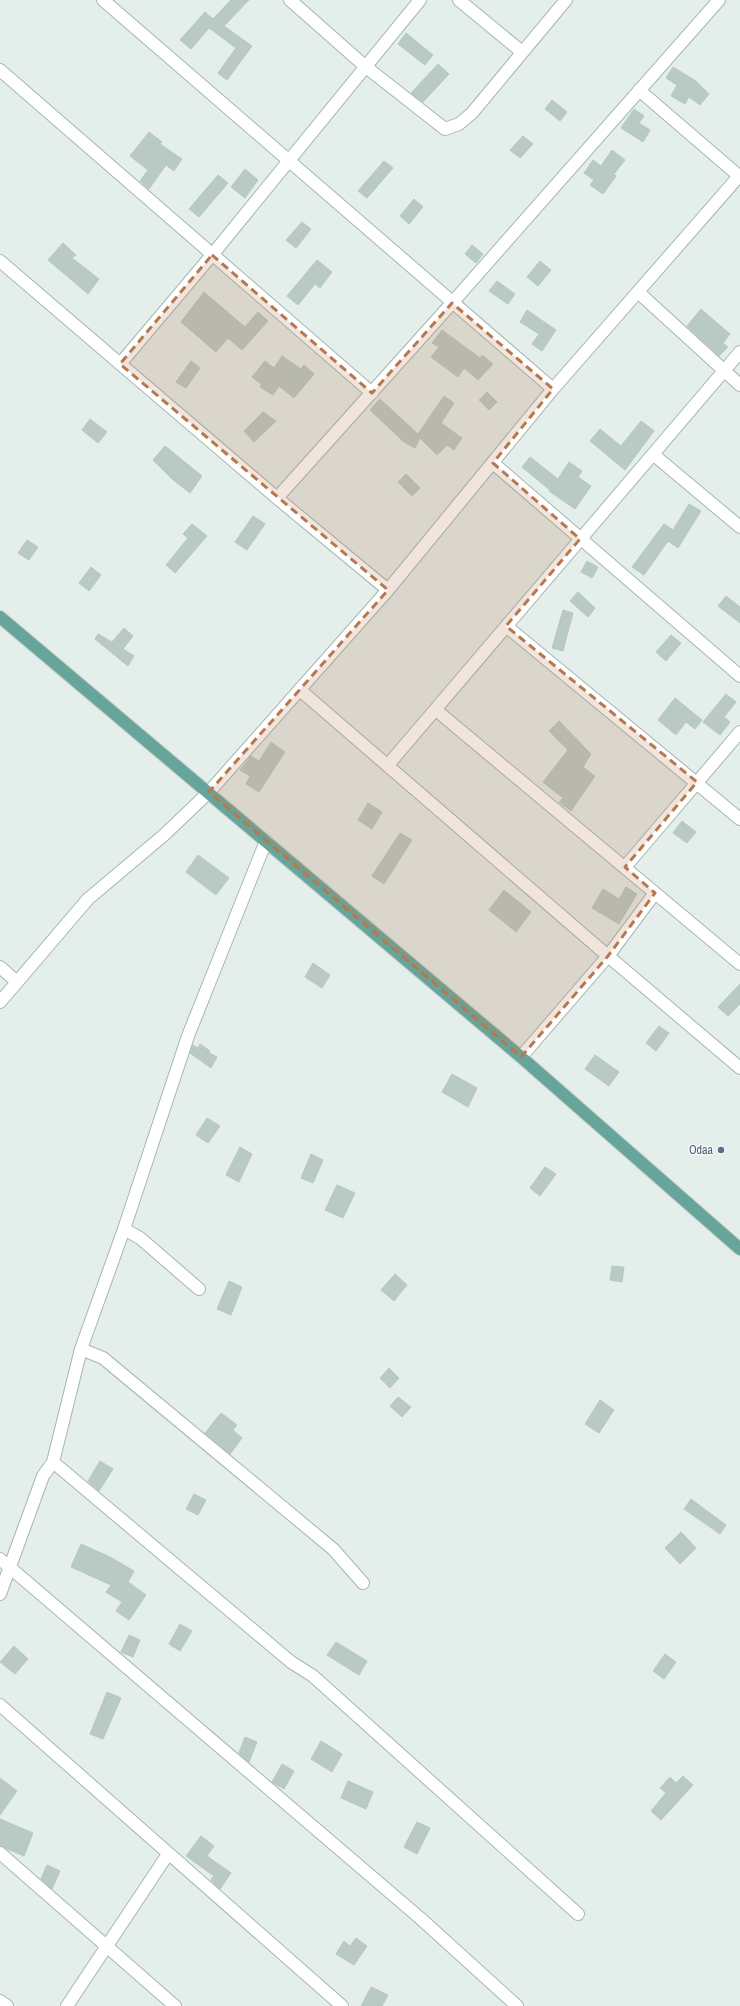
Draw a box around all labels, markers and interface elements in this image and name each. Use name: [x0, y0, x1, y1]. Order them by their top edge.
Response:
place label: Odaa: [689, 1142, 714, 1158]
marker: Odaa: [716, 1145, 726, 1155]

